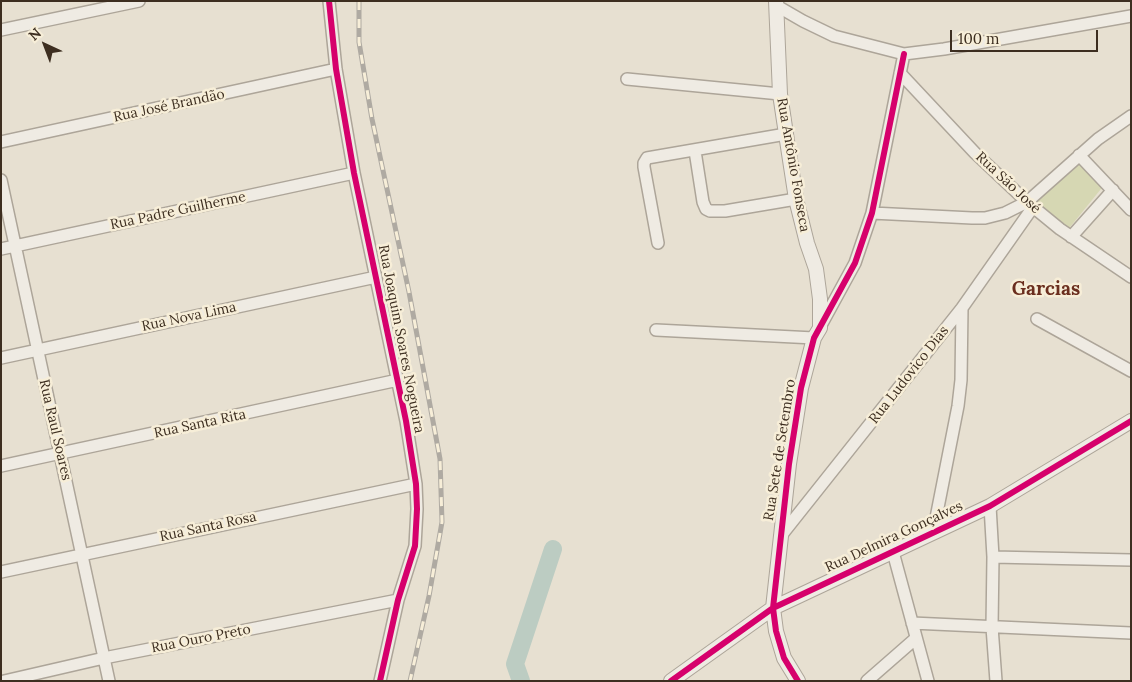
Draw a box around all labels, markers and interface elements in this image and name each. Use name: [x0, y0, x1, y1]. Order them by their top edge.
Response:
north arrow: [20, 20, 70, 70]
scale bar: [952, 20, 1100, 52]
text: N: [25, 24, 45, 44]
text: 100 m: [958, 29, 999, 48]
street label: Rua José Brandão: [112, 86, 226, 126]
street label: Rua Antônio Fonseca: [773, 97, 813, 233]
street label: Rua São José: [972, 149, 1044, 217]
street label: Rua Padre Guilherme: [109, 188, 247, 234]
street label: Rua Joaquim Soares Nogueira: [374, 243, 428, 435]
district label: Garcias: [1012, 279, 1080, 301]
street label: Rua Nova Lima: [140, 299, 238, 335]
street label: Rua Ludovico Dias: [866, 323, 952, 427]
street label: Rua Raul Soares: [35, 378, 75, 482]
street label: Rua Sete de Setembro: [761, 378, 799, 522]
street label: Rua Santa Rita: [153, 406, 247, 442]
street label: Rua Delmira Gonçalves: [822, 498, 966, 576]
street label: Rua Santa Rosa: [158, 509, 258, 545]
street label: Rua Ouro Preto: [150, 621, 252, 657]

